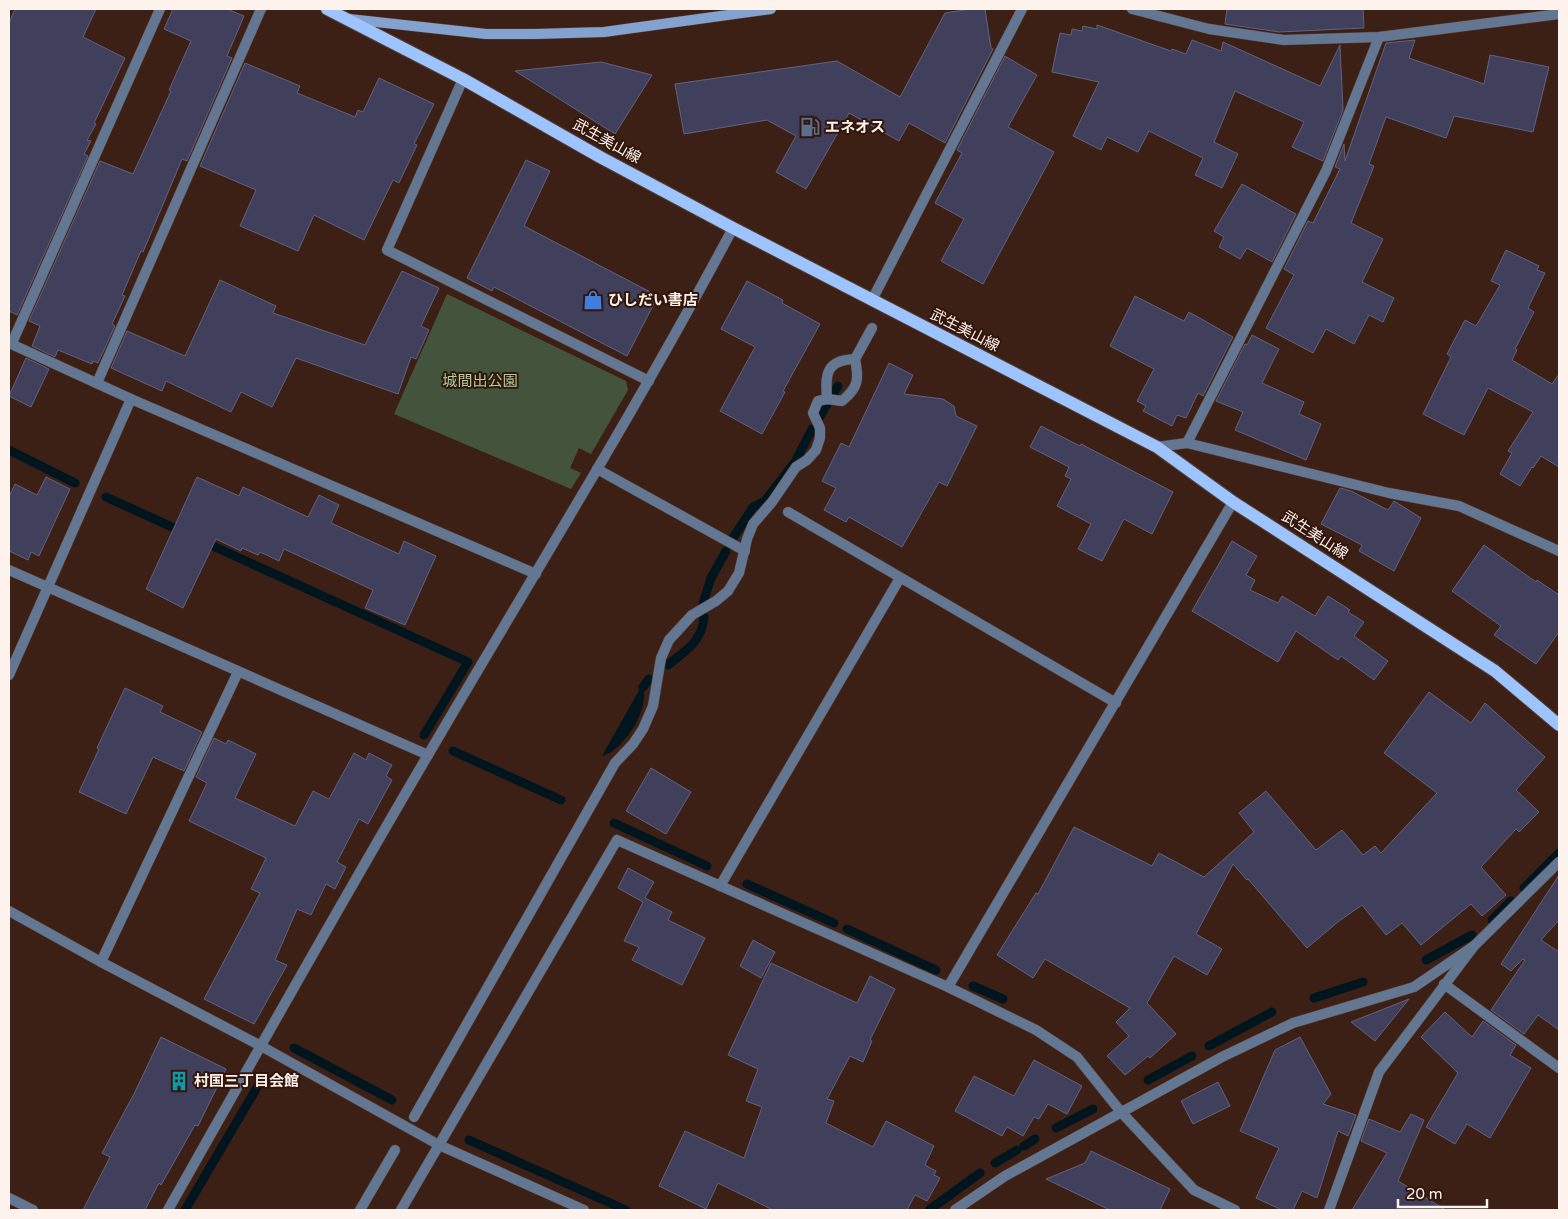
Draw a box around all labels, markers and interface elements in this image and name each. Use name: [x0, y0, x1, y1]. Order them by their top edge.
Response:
street label: 武生美山線: [570, 115, 644, 167]
fuel station icon: エネオス: [799, 116, 821, 138]
place label: エネオス: [825, 118, 885, 136]
shop icon: ひしだい書店: [582, 289, 604, 311]
place label: ひしだい書店: [608, 291, 698, 309]
street label: 武生美山線: [927, 305, 1003, 355]
park label: 城間出公園: [442, 372, 518, 390]
street label: 武生美山線: [1279, 507, 1351, 563]
building icon: 村国三丁目会館: [168, 1070, 190, 1092]
place label: 村国三丁目会館: [194, 1072, 299, 1090]
scale bar: [1398, 1176, 1487, 1208]
text: 20 m: [1406, 1185, 1443, 1203]

